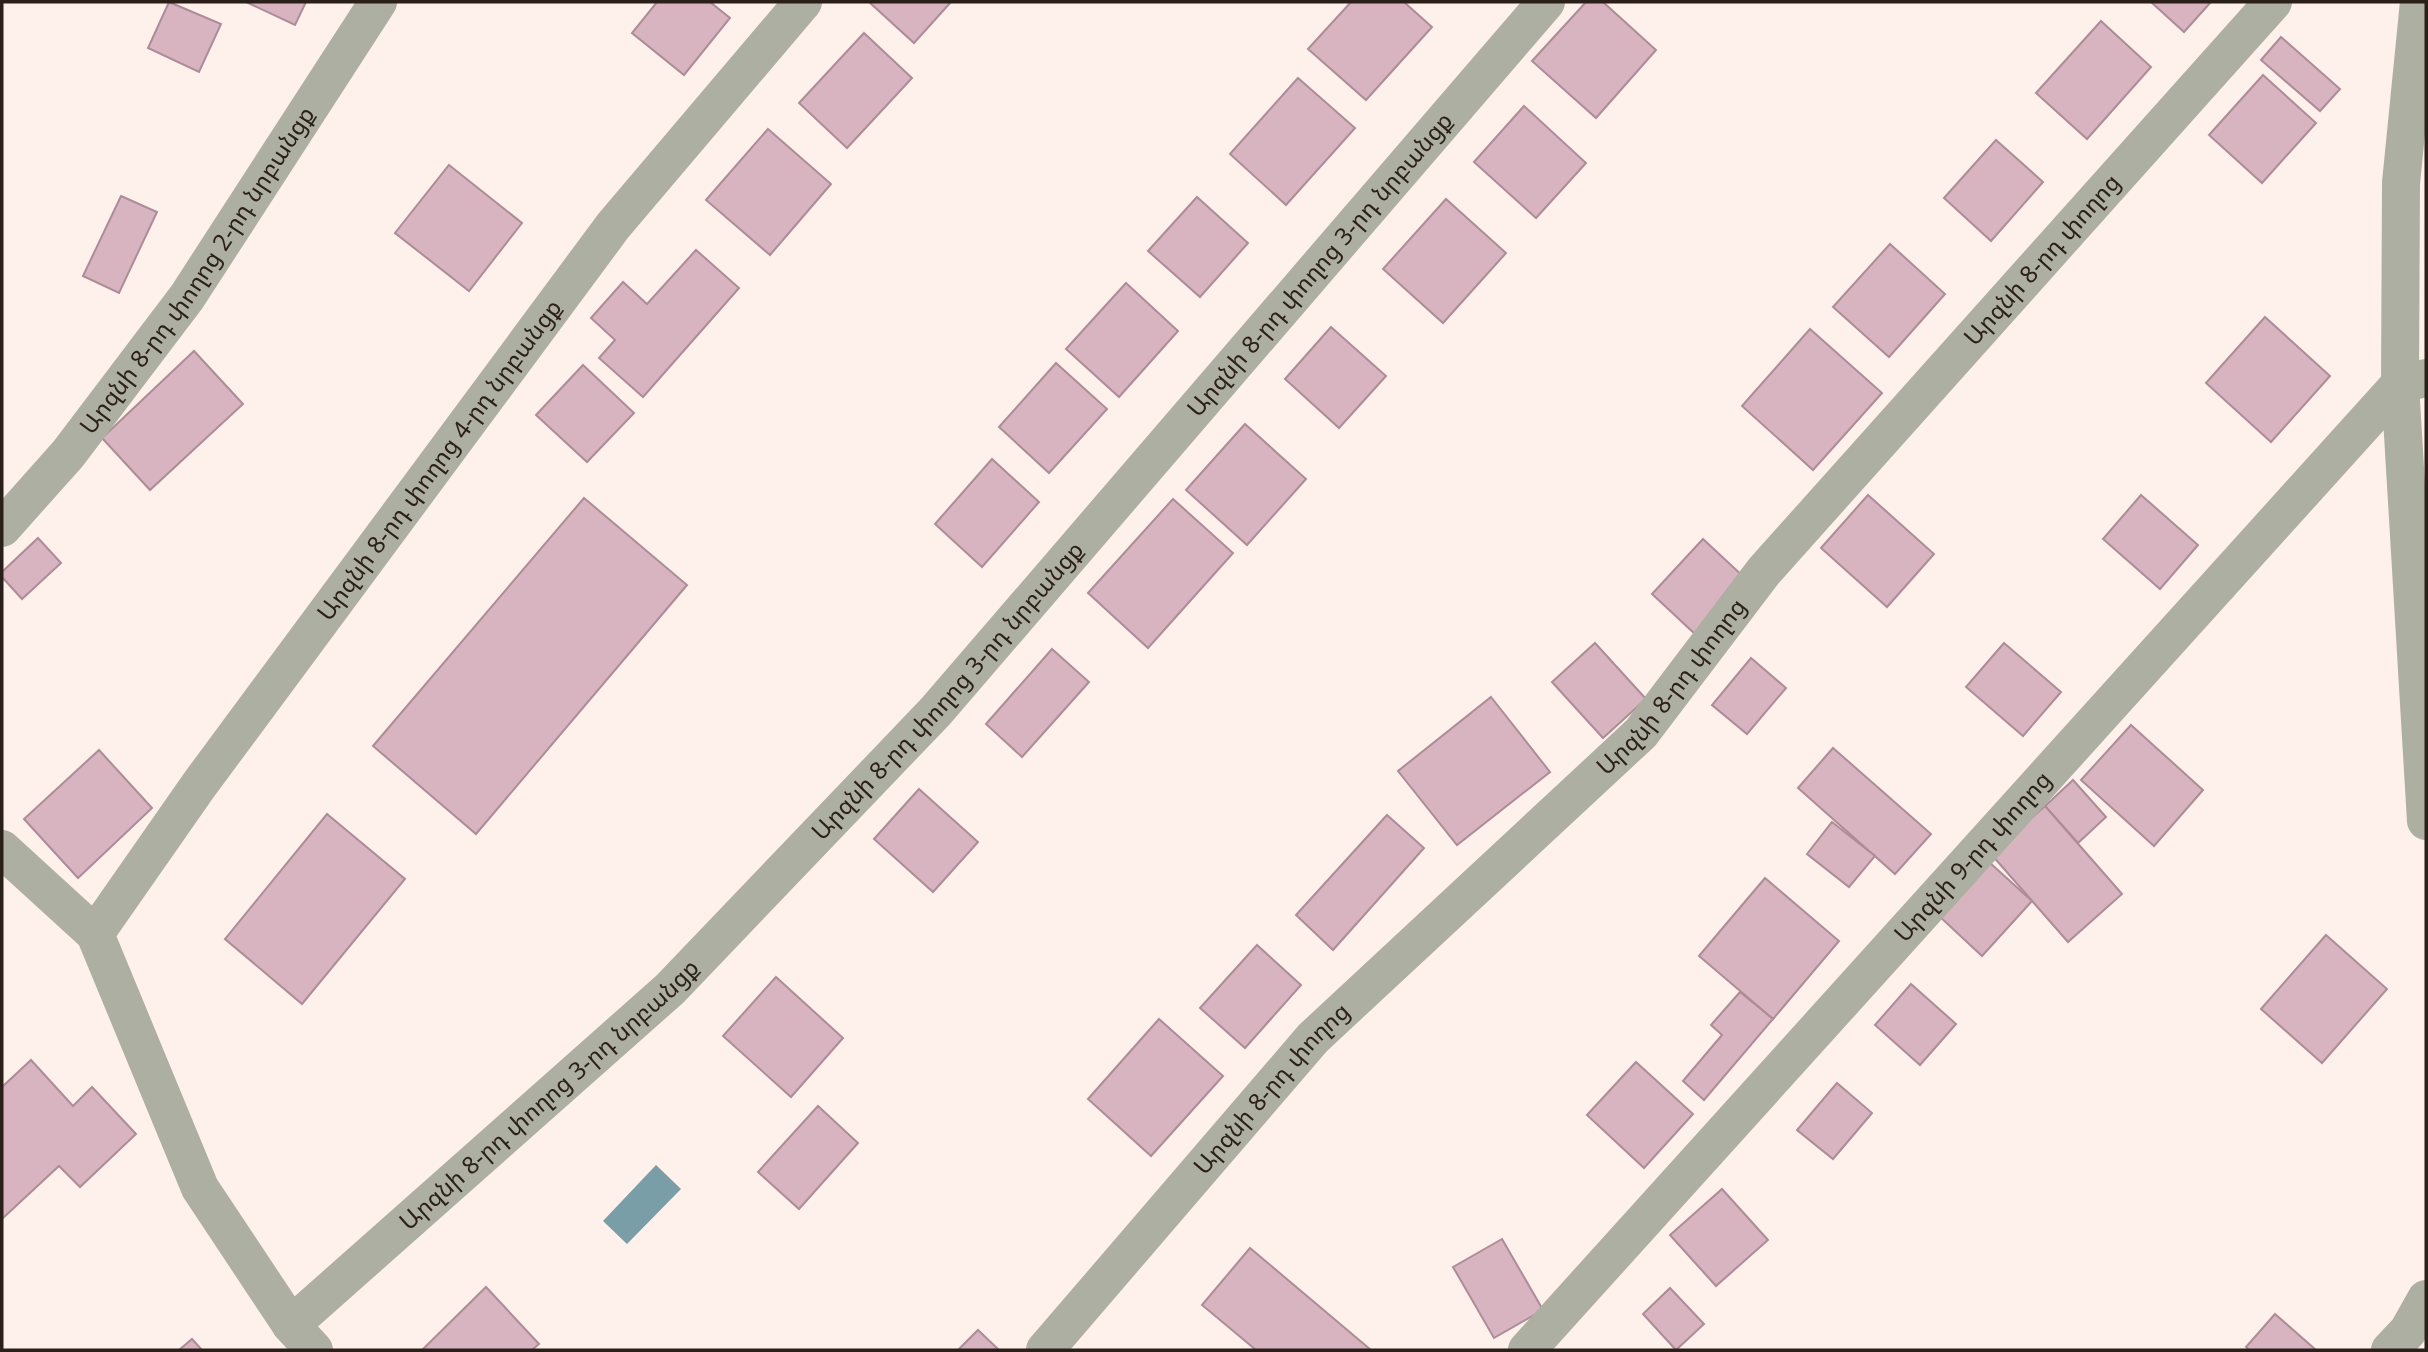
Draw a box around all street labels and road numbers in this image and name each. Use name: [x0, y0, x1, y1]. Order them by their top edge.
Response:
street label: Արզնի 8-րդ փողոց 2-րդ նրբանցք: [71, 99, 321, 440]
street label: Արզնի 8-րդ փողոց 3-րդ նրբանցք: [1178, 104, 1459, 423]
street label: Արզնի 8-րդ փողոց: [1955, 166, 2127, 352]
street label: Արզնի 8-րդ փողոց 4-րդ նրբանցք: [308, 292, 568, 627]
street label: Արզնի 8-րդ փողոց 3-րդ նրբանցք: [803, 533, 1090, 847]
street label: Արզնի 8-րդ փողոց: [1588, 591, 1753, 782]
street label: Արզնի 9-րդ փողոց: [1886, 763, 2058, 948]
street label: Արզնի 8-րդ փողոց 3-րդ նրբանցք: [391, 951, 705, 1237]
street label: Արզնի 8-րդ փողոց: [1185, 994, 1356, 1181]

